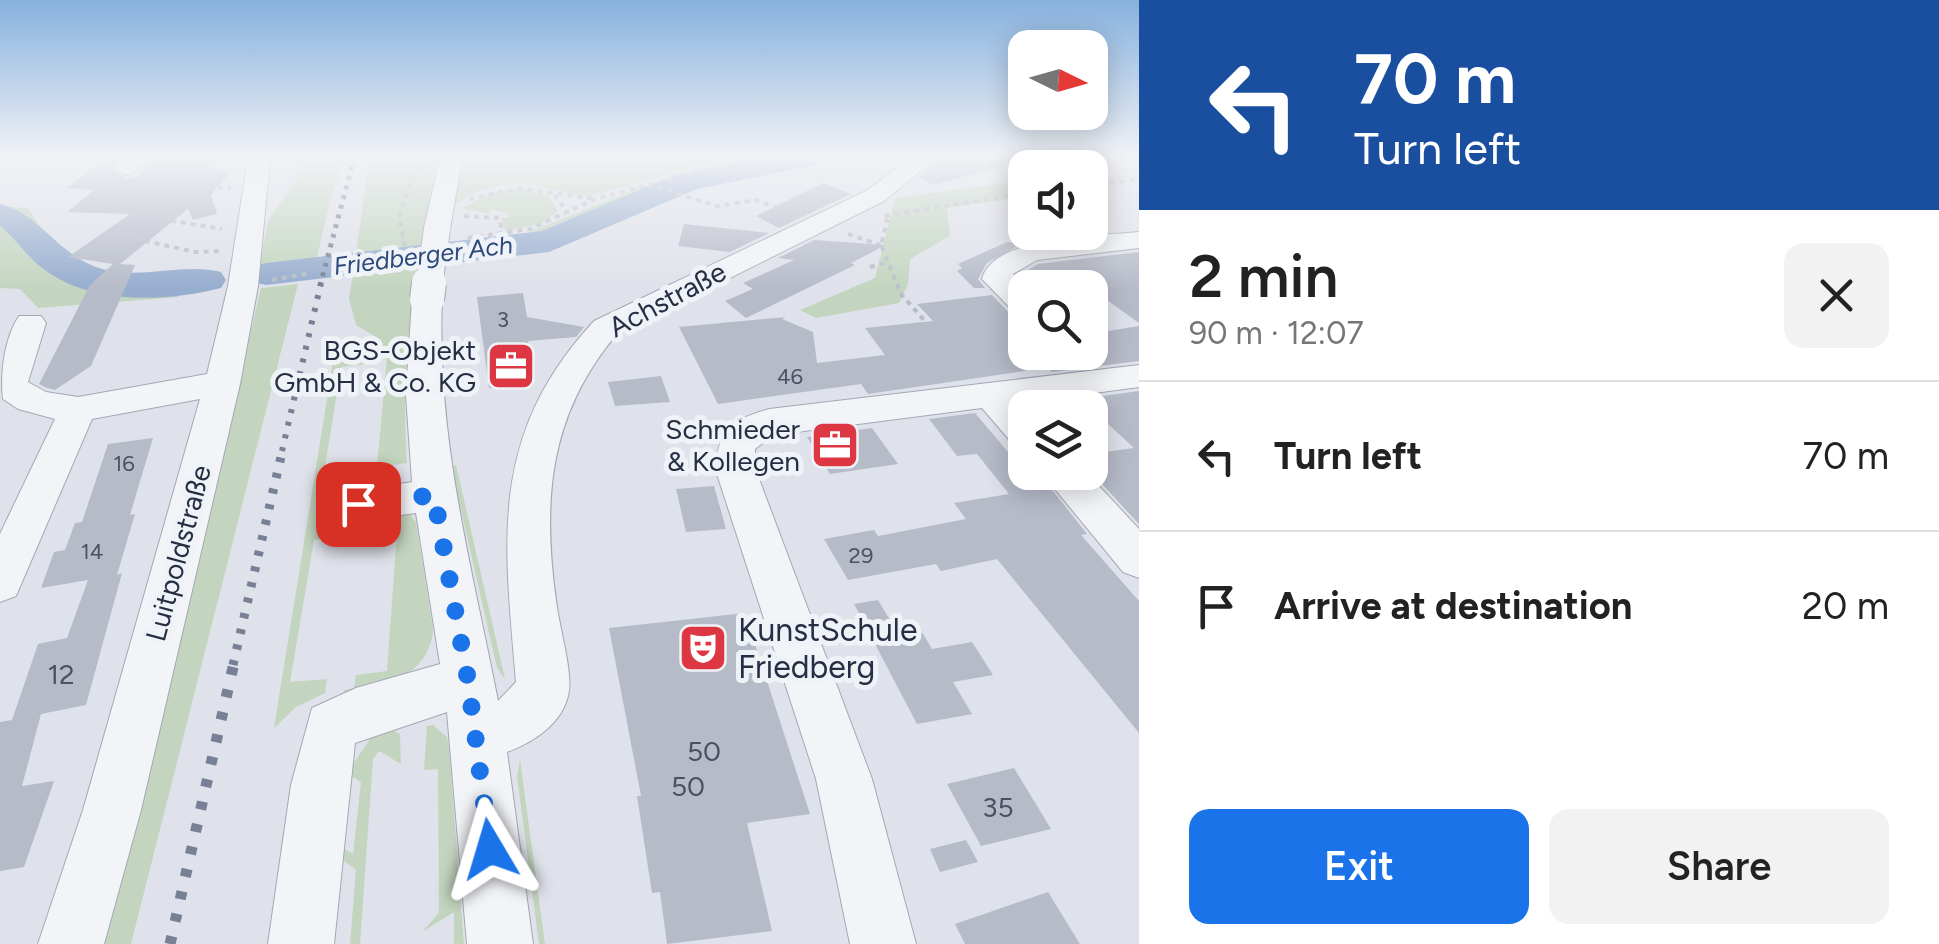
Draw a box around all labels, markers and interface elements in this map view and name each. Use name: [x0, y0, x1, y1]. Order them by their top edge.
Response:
north arrow: [1008, 30, 1108, 130]
map controls: [1008, 30, 1108, 490]
text: 70 m: [1354, 36, 1516, 121]
icon: left: [1189, 40, 1319, 170]
text: Turn left: [1354, 121, 1521, 175]
button: sound: [1008, 150, 1108, 250]
water label: Friedberger Ach: [332, 229, 514, 281]
text: 2 min: [1189, 240, 1338, 312]
button: close: [1784, 243, 1889, 348]
street label: Achstraße: [603, 254, 731, 344]
button: search: [1008, 270, 1108, 370]
house number: 3: [497, 306, 509, 333]
text: 90 m · 12:07: [1189, 314, 1364, 352]
place label: BGS-Objekt GmbH & Co. KG: [274, 333, 476, 399]
office icon: BGS-Objekt GmbH & Co. KG: [485, 340, 537, 392]
house number: 46: [777, 363, 803, 390]
button: layers: [1008, 390, 1108, 490]
place label: Schmieder & Kollegen: [665, 412, 801, 478]
office icon: Schmieder & Kollegen: [809, 419, 861, 471]
icon: left: [1189, 429, 1244, 484]
text: Turn left: [1274, 433, 1422, 479]
text: 70 m: [1803, 433, 1889, 479]
house number: 16: [113, 450, 135, 477]
street label: Luitpoldstraße: [138, 461, 218, 645]
pin: [316, 462, 401, 547]
icon: arrive: [331, 477, 386, 532]
house number: 14: [81, 538, 103, 565]
house number: 29: [849, 542, 873, 569]
icon: arrive: [1189, 579, 1244, 634]
text: Arrive at destination: [1274, 583, 1632, 629]
text: 20 m: [1802, 583, 1889, 629]
place label: KunstSchule Friedberg: [738, 611, 917, 686]
theatre icon: KunstSchule Friedberg: [677, 622, 729, 674]
house number: 12: [47, 657, 75, 691]
house number: 50: [687, 734, 721, 768]
house number: 50: [671, 769, 705, 803]
house number: 35: [982, 790, 1014, 824]
position arrow: [438, 797, 542, 901]
button: Exit: [1189, 809, 1529, 924]
button: Share: [1549, 809, 1889, 924]

